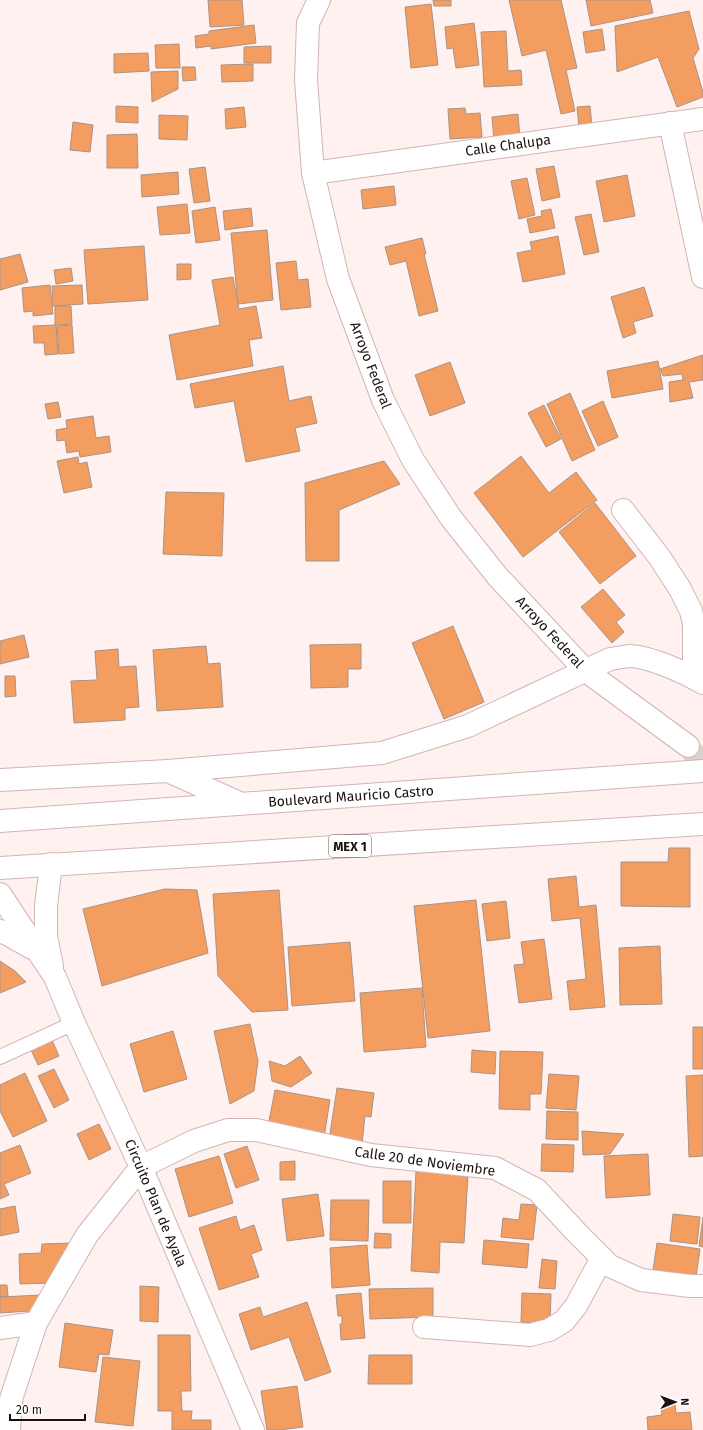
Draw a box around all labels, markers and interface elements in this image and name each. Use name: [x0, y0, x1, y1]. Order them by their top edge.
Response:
street label: Calle Chalupa: [464, 131, 552, 160]
street label: Arroyo Federal: [346, 319, 395, 411]
street label: Arroyo Federal: [512, 593, 587, 672]
street label: Boulevard Mauricio Castro: [268, 782, 435, 811]
road number: MEX 1: [329, 835, 371, 857]
street label: Circuito Plan de Ayala: [121, 1137, 190, 1270]
street label: Calle 20 de Noviembre: [353, 1143, 496, 1180]
north arrow: [655, 1382, 695, 1422]
scale bar: [10, 1396, 85, 1422]
text: N: [678, 1398, 691, 1406]
text: 20 m: [16, 1403, 42, 1417]

